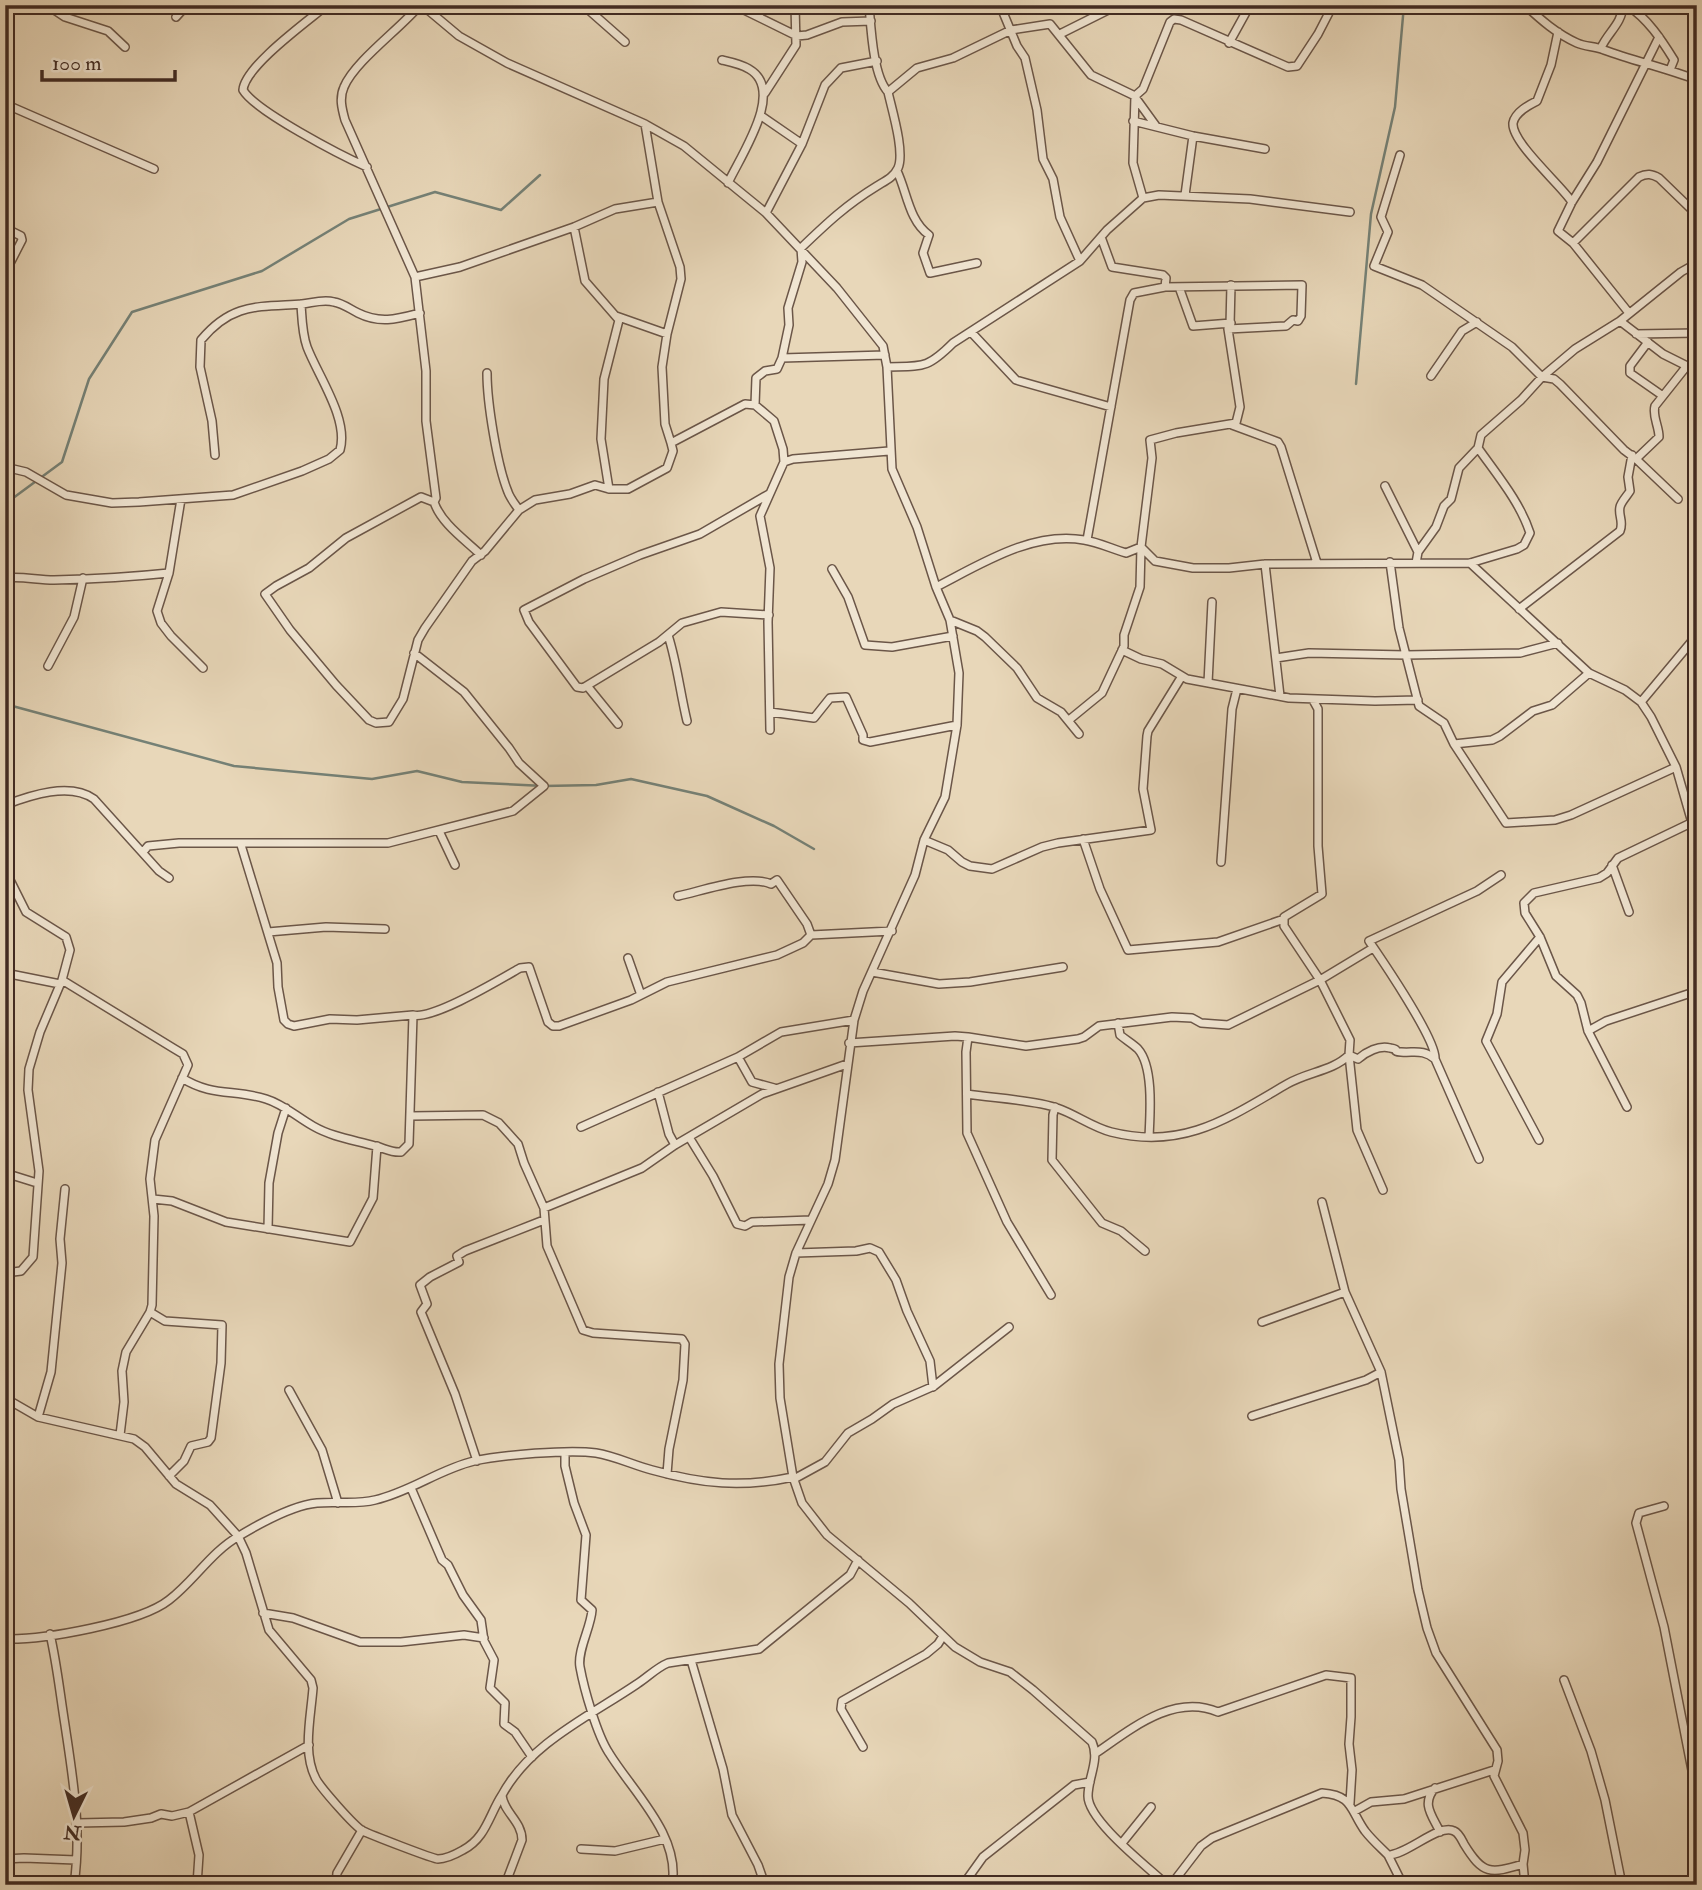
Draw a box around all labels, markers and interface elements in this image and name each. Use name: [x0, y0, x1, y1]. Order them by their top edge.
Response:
scale bar: [42, 38, 175, 82]
text: 100 m: [52, 50, 102, 77]
north arrow: [38, 1782, 108, 1852]
text: N: [62, 1819, 83, 1845]

